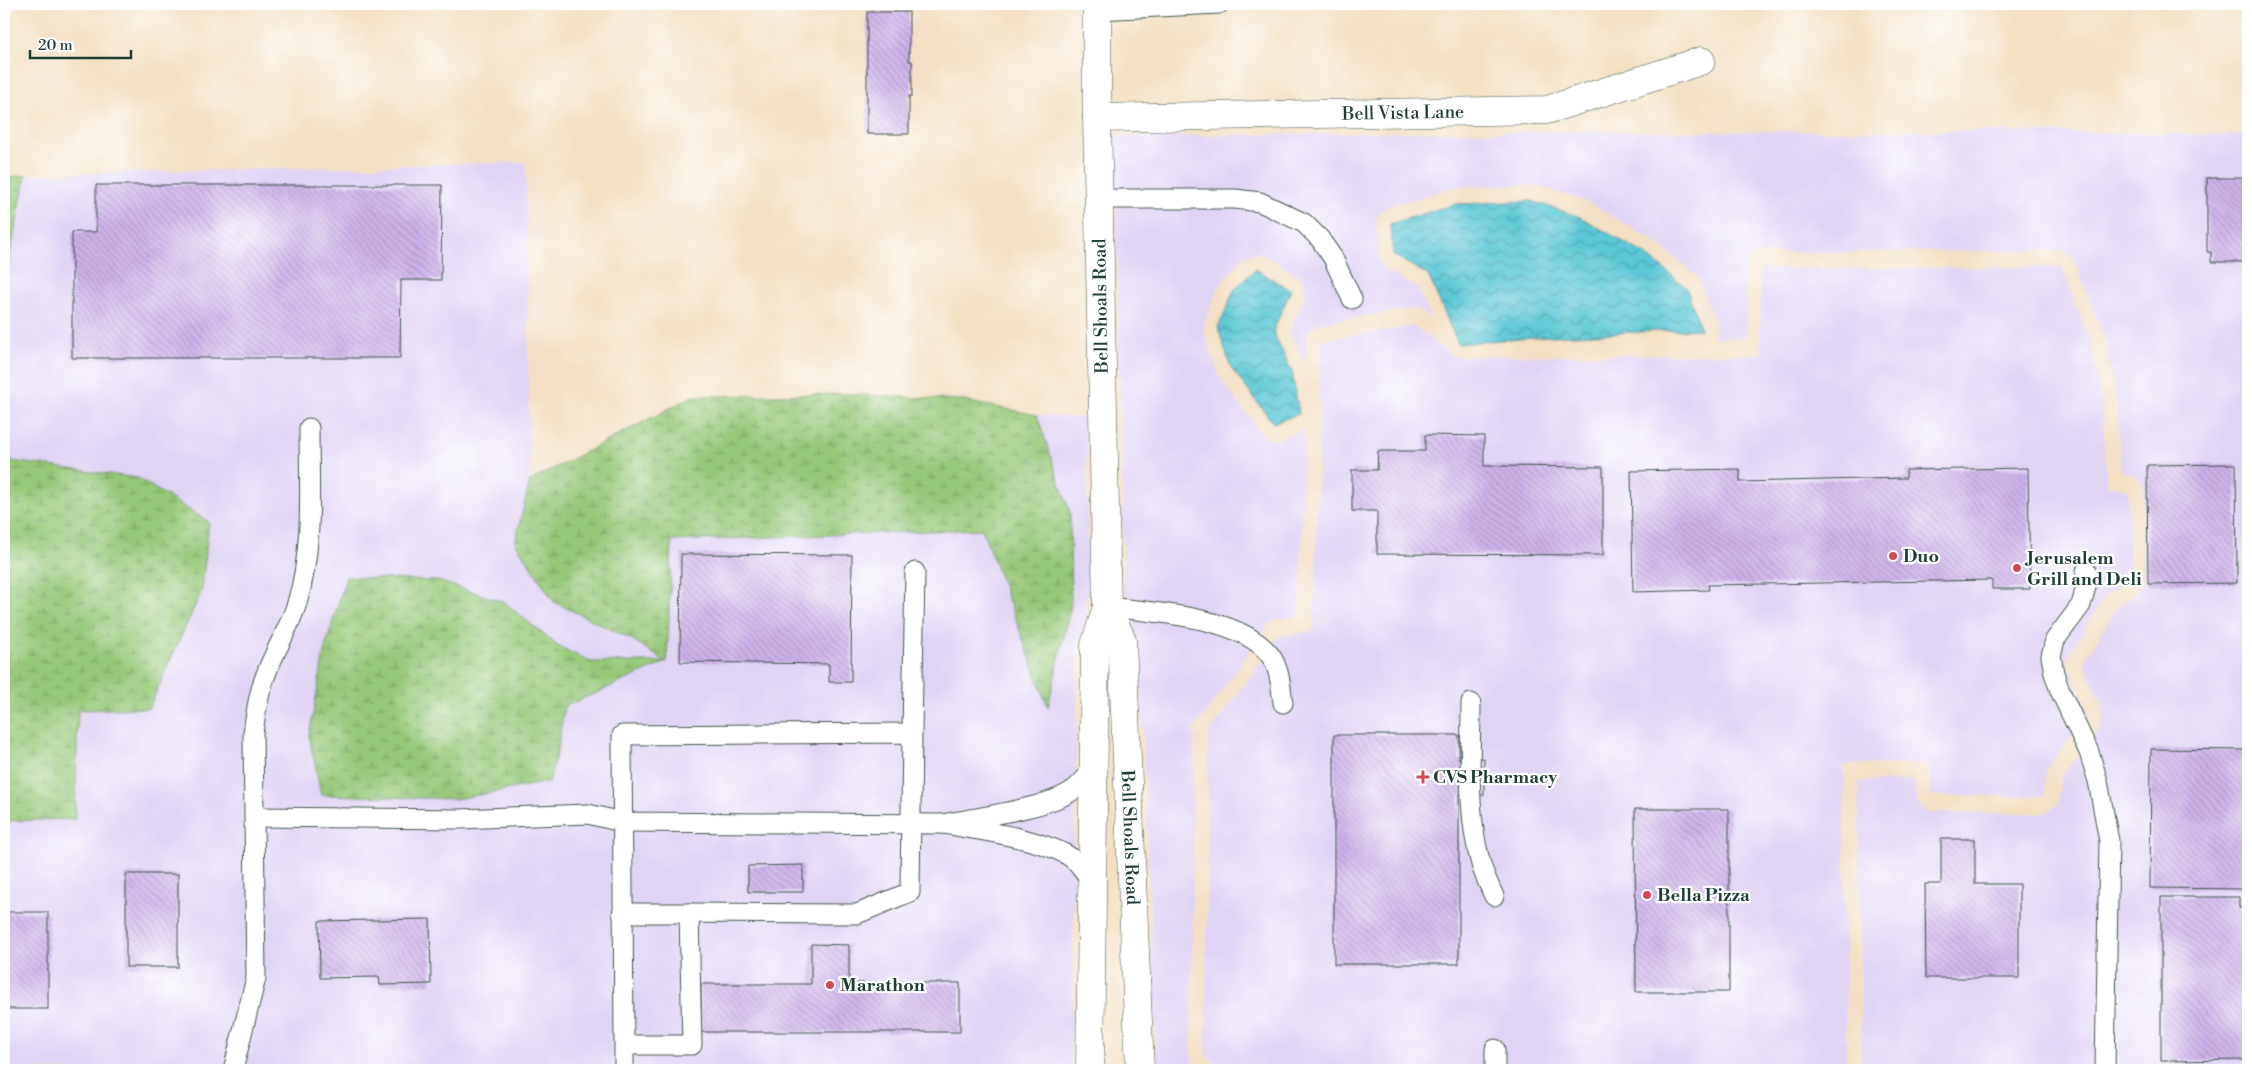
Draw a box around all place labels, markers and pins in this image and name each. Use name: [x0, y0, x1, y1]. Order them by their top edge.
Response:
place label: Duo: [1903, 545, 1939, 568]
place label: Jerusalem Grill and Deli: [2024, 547, 2142, 591]
marker: Duo: [1887, 550, 1899, 562]
marker: Jerusalem Grill and Deli: [2011, 562, 2023, 574]
place label: CVS Pharmacy: [1433, 766, 1558, 789]
marker: CVS Pharmacy: [1417, 771, 1429, 783]
place label: Bella Pizza: [1657, 884, 1750, 907]
marker: Bella Pizza: [1641, 889, 1653, 901]
place label: Marathon: [840, 974, 925, 997]
marker: Marathon: [824, 979, 836, 991]

